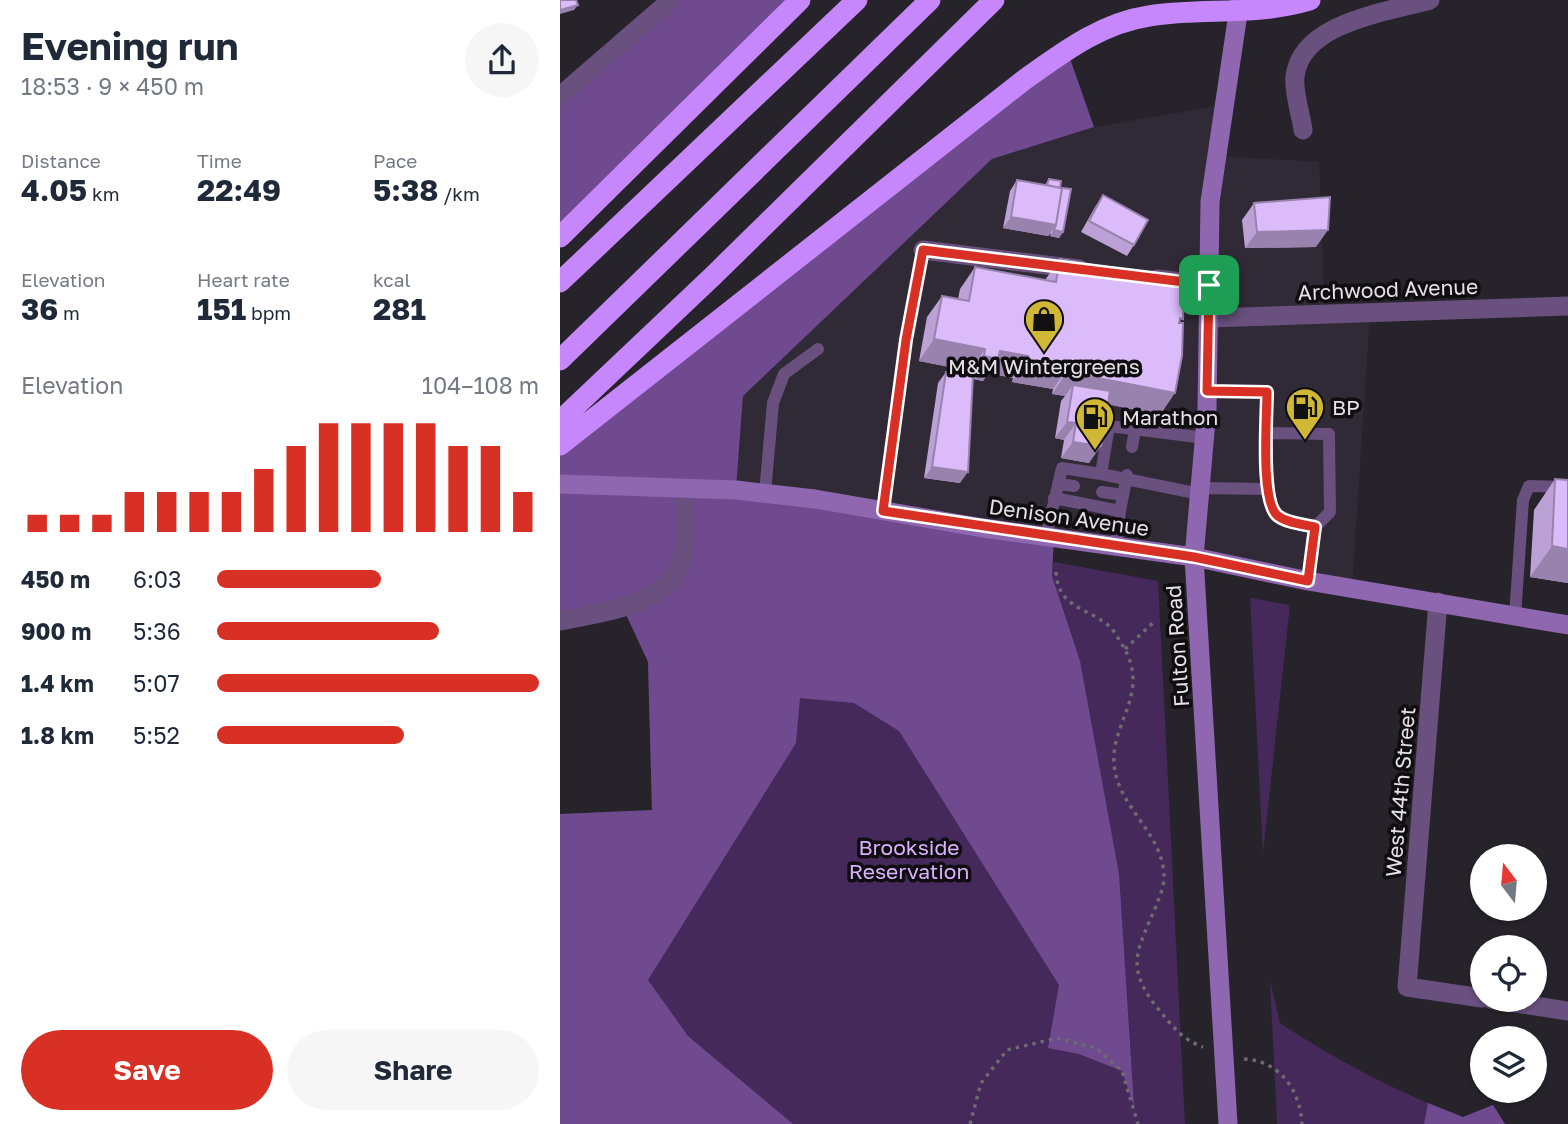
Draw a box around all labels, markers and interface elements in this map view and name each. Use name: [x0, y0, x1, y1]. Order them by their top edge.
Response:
text: Evening run: [21, 23, 239, 68]
button: share: [465, 23, 539, 97]
text: 18:53 · 9 × 450 m: [21, 72, 204, 100]
text: Distance: [21, 149, 101, 172]
text: Time: [197, 149, 242, 172]
text: Pace: [373, 149, 417, 172]
text: 4.05: [21, 172, 87, 208]
text: 22:49: [197, 172, 281, 208]
text: 5:38: [373, 172, 438, 208]
text: km: [87, 182, 119, 205]
text: /km: [438, 182, 480, 205]
pin: [1179, 255, 1239, 315]
icon: arrive: [1190, 266, 1228, 304]
text: Elevation: [21, 268, 106, 291]
text: Heart rate: [197, 268, 290, 291]
text: kcal: [373, 268, 411, 291]
street label: Archwood Avenue: [1297, 273, 1479, 305]
text: 36: [21, 291, 58, 327]
text: 151: [197, 291, 246, 327]
text: 281: [373, 291, 426, 327]
shop icon: M&M Wintergreens: [1023, 298, 1065, 353]
text: m: [58, 301, 80, 324]
text: bpm: [246, 301, 291, 324]
place label: M&M Wintergreens: [948, 353, 1140, 379]
text: Elevation: [21, 371, 123, 399]
text: 104–108 m: [422, 371, 539, 399]
fuel station icon: BP: [1284, 386, 1326, 441]
place label: BP: [1332, 394, 1360, 420]
fuel station icon: Marathon: [1074, 396, 1116, 451]
place label: Marathon: [1122, 404, 1218, 430]
street label: Denison Avenue: [987, 493, 1151, 541]
text: 450 m: [21, 565, 90, 593]
text: 6:03: [133, 565, 182, 593]
street label: Fulton Road: [1160, 584, 1194, 708]
text: 900 m: [21, 617, 91, 645]
text: 5:36: [133, 617, 181, 645]
text: 1.4 km: [21, 669, 94, 697]
text: 5:07: [133, 669, 180, 697]
street label: West 44th Street: [1380, 706, 1420, 878]
text: 1.8 km: [21, 721, 94, 749]
text: 5:52: [133, 721, 180, 749]
park label: Brookside Reservation: [849, 834, 969, 884]
north arrow: [1470, 844, 1547, 920]
map controls: [1470, 844, 1547, 1103]
button: locate: [1470, 935, 1547, 1012]
button: layers: [1470, 1026, 1547, 1103]
button: Save: [21, 1030, 273, 1110]
button: Share: [287, 1030, 539, 1110]

